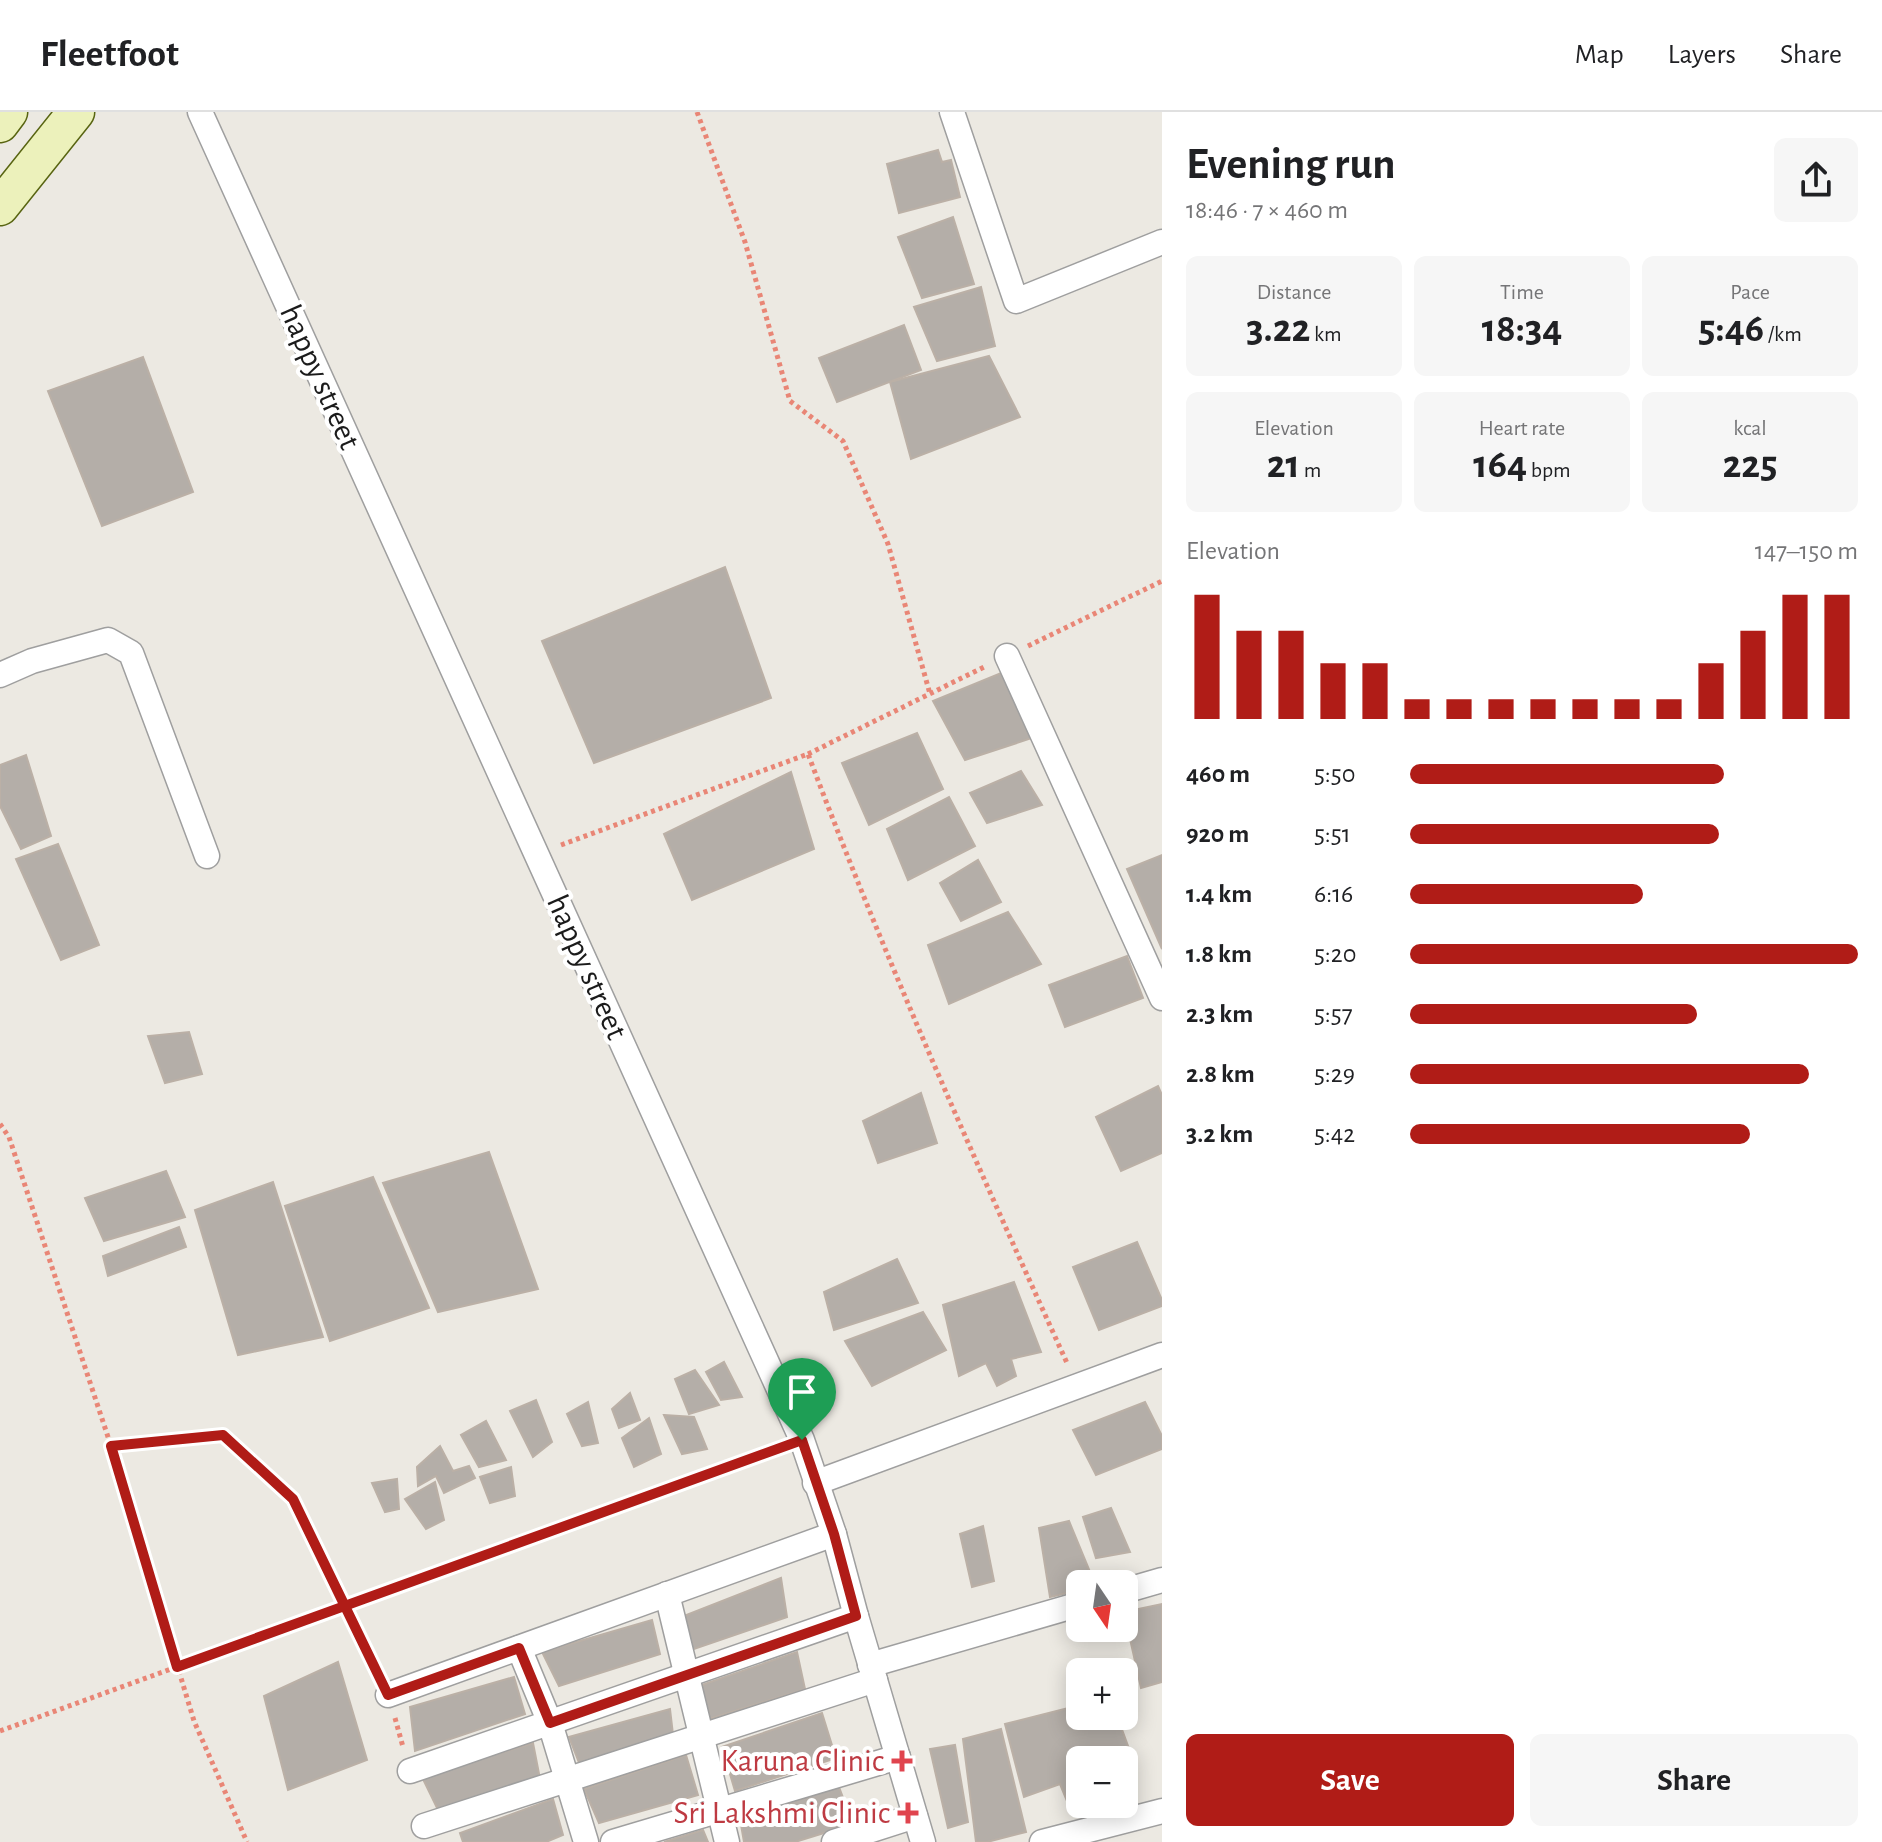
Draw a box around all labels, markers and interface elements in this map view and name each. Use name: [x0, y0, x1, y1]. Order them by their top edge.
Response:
text: Fleetfoot: [40, 36, 179, 74]
text: Map: [1575, 41, 1624, 69]
text: Layers: [1668, 41, 1736, 69]
text: Share: [1780, 41, 1842, 69]
button: share: [1774, 138, 1858, 222]
text: Evening run: [1186, 143, 1395, 187]
text: 18:46 · 7 × 460 m: [1186, 197, 1348, 223]
text: Distance: [1257, 281, 1331, 303]
text: Time: [1500, 281, 1544, 303]
text: Pace: [1730, 281, 1770, 303]
street label: happy street: [274, 300, 366, 454]
text: 3.22: [1246, 309, 1310, 349]
text: 18:34: [1482, 309, 1562, 349]
text: 5:46: [1698, 309, 1764, 349]
text: km: [1310, 323, 1342, 345]
text: /km: [1764, 323, 1802, 345]
text: Elevation: [1254, 417, 1334, 439]
text: Heart rate: [1479, 417, 1565, 439]
text: kcal: [1733, 417, 1767, 439]
text: 21: [1267, 445, 1300, 485]
text: 164: [1473, 445, 1527, 485]
text: 225: [1723, 445, 1777, 485]
text: m: [1300, 459, 1321, 481]
text: bpm: [1527, 459, 1571, 481]
text: Elevation: [1186, 538, 1280, 564]
text: 147–150 m: [1755, 538, 1858, 564]
text: 460 m: [1186, 761, 1250, 787]
text: 5:50: [1314, 761, 1355, 787]
text: 920 m: [1186, 821, 1249, 847]
text: 5:51: [1314, 821, 1351, 847]
text: 1.4 km: [1186, 881, 1252, 907]
text: 6:16: [1314, 881, 1353, 907]
street label: happy street: [541, 890, 633, 1044]
text: 1.8 km: [1186, 941, 1252, 967]
text: 5:20: [1314, 941, 1356, 967]
text: 2.3 km: [1186, 1001, 1253, 1027]
text: 5:57: [1314, 1001, 1353, 1027]
text: 2.8 km: [1186, 1061, 1255, 1087]
text: 5:29: [1314, 1061, 1355, 1087]
text: 3.2 km: [1186, 1121, 1253, 1147]
text: 5:42: [1314, 1121, 1355, 1147]
pin: [768, 1358, 836, 1440]
icon: arrive: [780, 1370, 824, 1414]
north arrow: [1066, 1570, 1138, 1642]
map controls: [1066, 1570, 1138, 1818]
button: +: [1066, 1658, 1138, 1730]
button: Save: [1186, 1734, 1514, 1826]
button: Share: [1530, 1734, 1858, 1826]
place label: Karuna Clinic: [721, 1745, 884, 1777]
button: −: [1066, 1746, 1138, 1818]
marker: Karuna Clinic: [891, 1750, 913, 1772]
place label: Sri Lakshmi Clinic: [674, 1797, 890, 1829]
marker: Sri Lakshmi Clinic: [897, 1802, 919, 1824]

